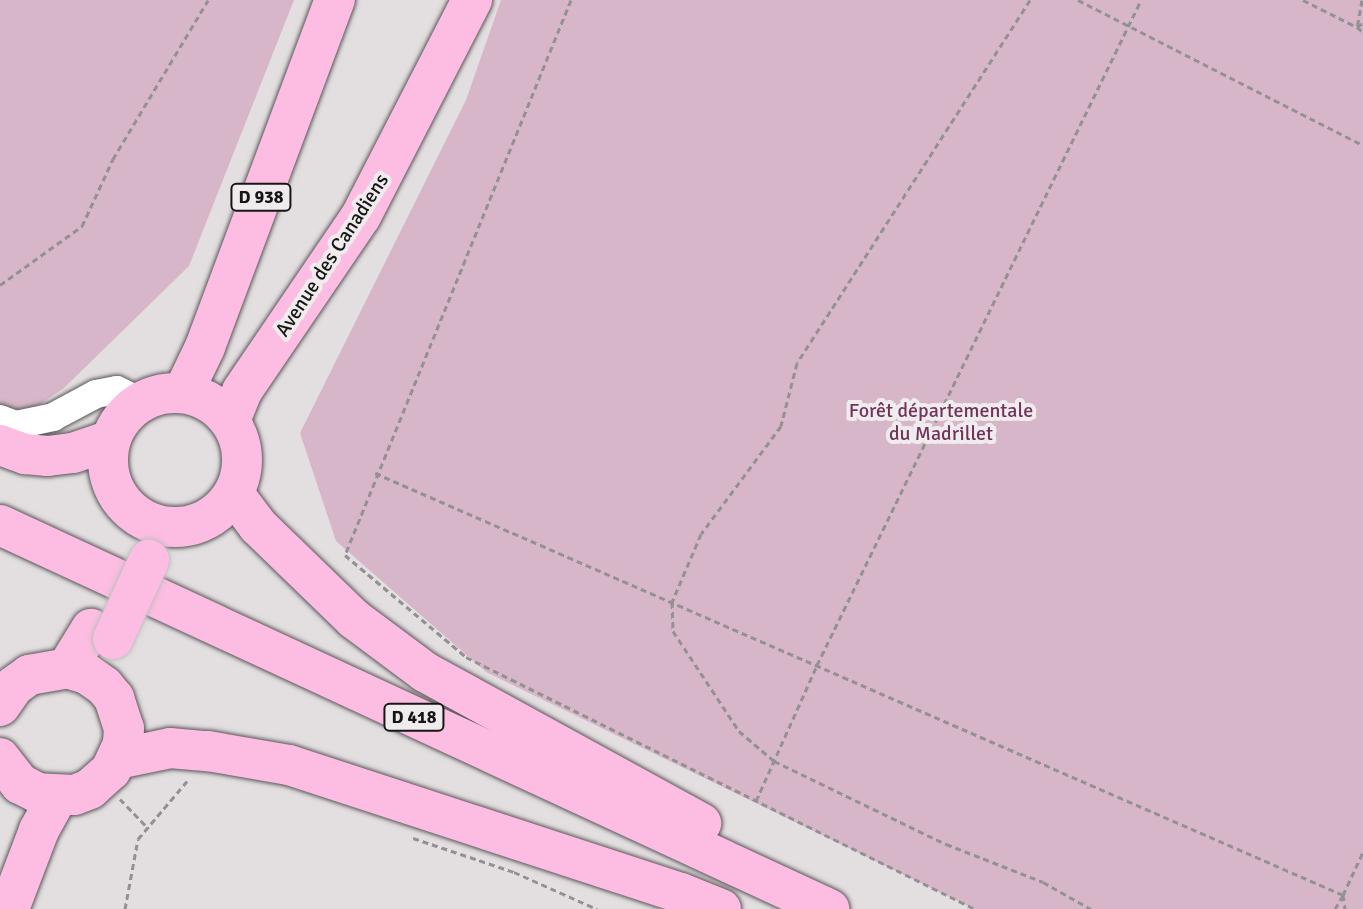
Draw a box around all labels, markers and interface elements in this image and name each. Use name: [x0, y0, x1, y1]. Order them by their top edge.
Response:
street label: Avenue des Canadiens: [270, 169, 394, 341]
road number: D 938: [229, 183, 293, 211]
park label: Forêt départementale du Madrillet: [849, 399, 1033, 446]
road number: D 418: [382, 703, 446, 731]

